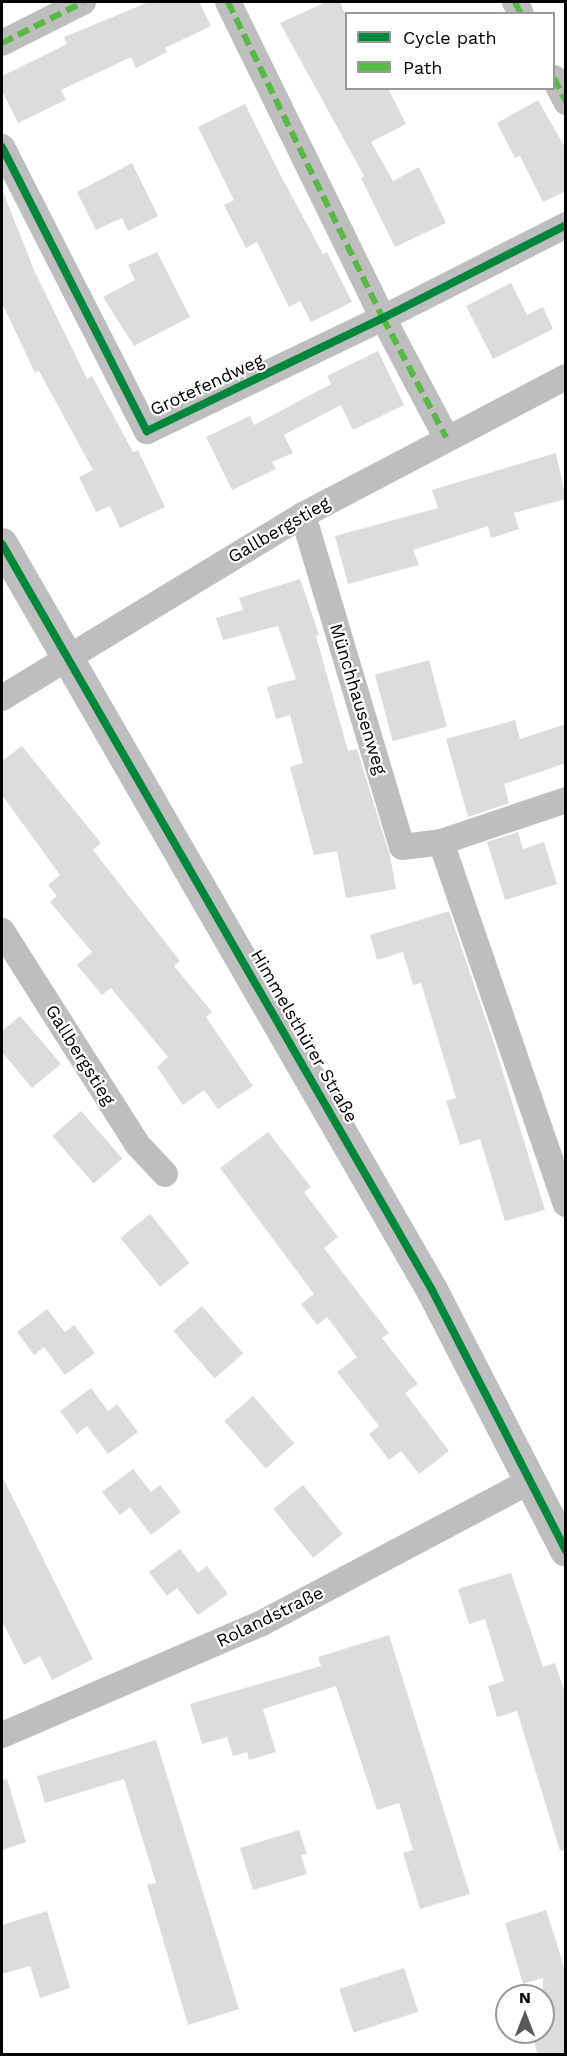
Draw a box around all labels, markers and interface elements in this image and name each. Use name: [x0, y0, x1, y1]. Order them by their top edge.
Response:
legend: [345, 12, 555, 90]
text: Cycle path: [403, 27, 497, 48]
text: Path: [403, 57, 443, 78]
street label: Grotefendweg: [147, 349, 267, 421]
street label: Gallbergstieg: [224, 492, 334, 568]
street label: Münchhausenweg: [325, 621, 391, 777]
street label: Himmelsthürer Straße: [246, 946, 362, 1126]
street label: Gallbergstieg: [41, 1001, 119, 1109]
street label: Rolandstraße: [213, 1582, 327, 1652]
north arrow: [495, 1984, 555, 2044]
text: N: [519, 1988, 531, 2007]

